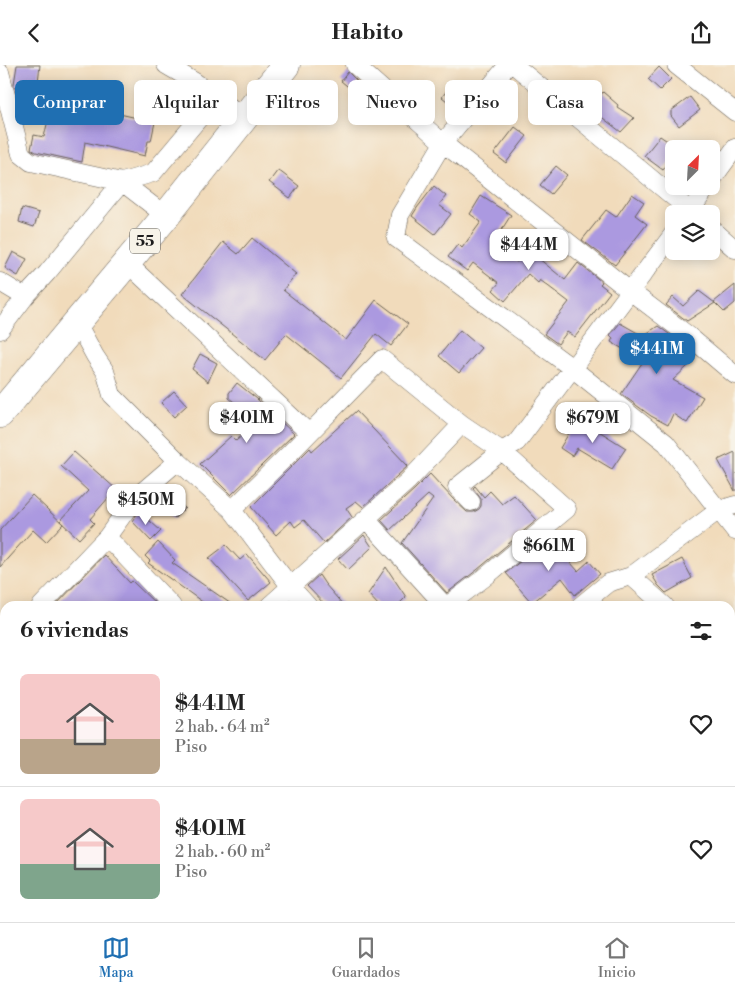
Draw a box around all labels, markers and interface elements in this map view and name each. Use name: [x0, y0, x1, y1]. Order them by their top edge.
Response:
icon: back: [20, 19, 48, 47]
text: Habito: [332, 19, 403, 46]
icon: share: [687, 19, 715, 47]
chip: Comprar: [15, 80, 124, 125]
chip: Alquilar: [134, 80, 237, 125]
chip: Filtros: [247, 80, 338, 125]
chip: Nuevo: [348, 80, 435, 125]
chip: Piso: [445, 80, 518, 125]
chip: Casa: [528, 80, 602, 125]
north arrow: [665, 140, 720, 195]
map controls: [665, 140, 720, 260]
button: layers: [665, 205, 720, 260]
road number: 55: [130, 229, 160, 253]
pin: $444M: [494, 229, 564, 271]
text: $444M: [500, 235, 558, 255]
pin: $441M: [622, 333, 692, 375]
text: $441M: [630, 339, 684, 359]
pin: $401M: [212, 401, 282, 444]
pin: $679M: [558, 401, 628, 444]
text: $401M: [220, 408, 274, 428]
text: $679M: [567, 408, 619, 428]
pin: $450M: [111, 483, 181, 526]
text: $450M: [118, 490, 174, 510]
pin: $661M: [514, 529, 584, 572]
text: $661M: [523, 536, 575, 556]
icon: filters: [687, 617, 715, 645]
text: 6 viviendas: [20, 618, 128, 644]
text: $441M: [175, 691, 245, 717]
icon: home: [60, 694, 120, 754]
icon: heart: [687, 710, 715, 738]
text: 2 hab. · 64 m²: [175, 717, 269, 737]
text: Piso: [175, 737, 207, 757]
text: $401M: [175, 816, 246, 842]
icon: home: [60, 819, 120, 879]
icon: heart: [687, 835, 715, 863]
text: 2 hab. · 60 m²: [175, 842, 270, 862]
text: Piso: [175, 862, 207, 882]
tab: Mapa: [99, 934, 134, 982]
tab: Guardados: [332, 934, 400, 982]
tab: Inicio: [598, 934, 636, 982]

